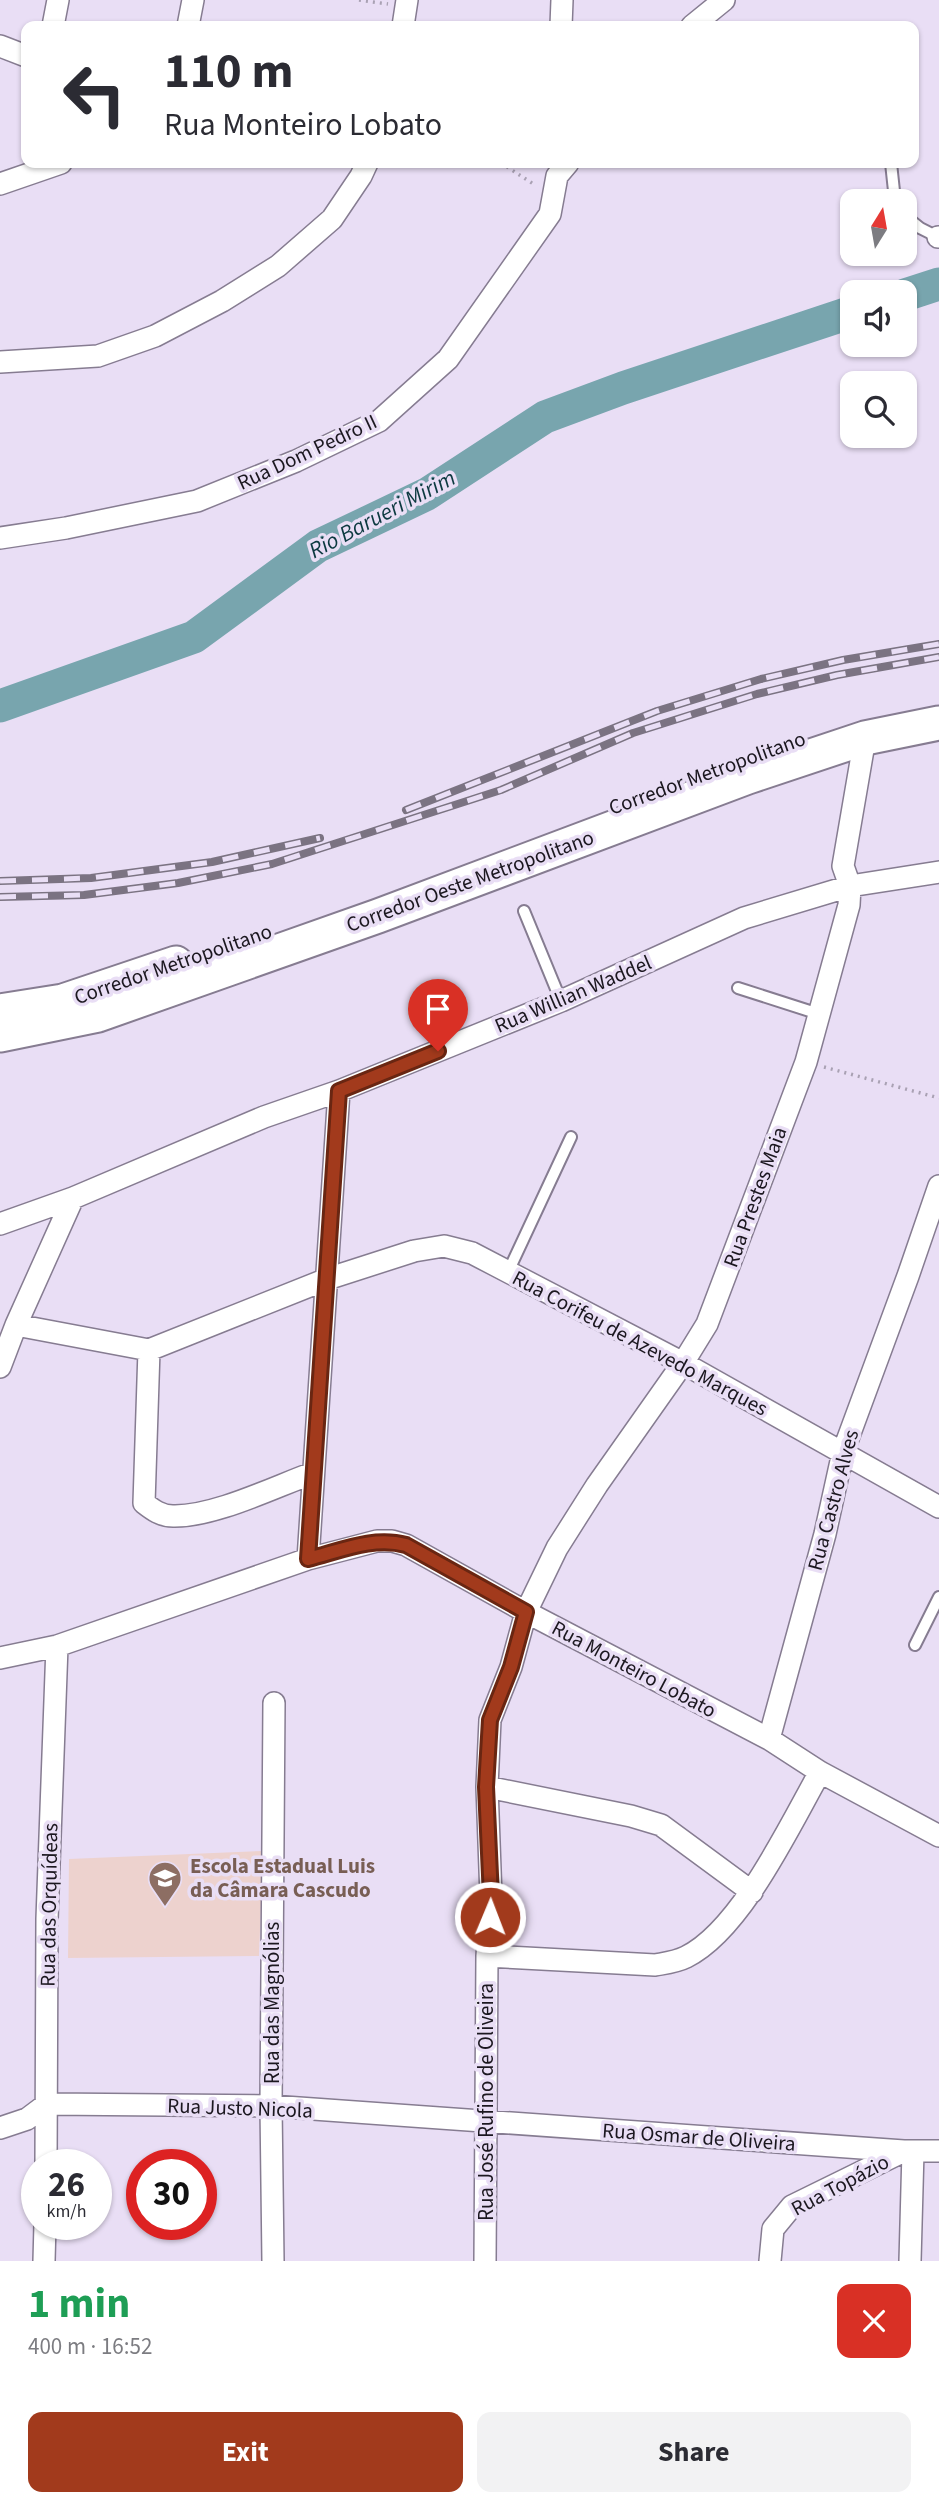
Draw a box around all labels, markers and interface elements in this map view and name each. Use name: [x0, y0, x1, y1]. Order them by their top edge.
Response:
text: 110 m: [164, 37, 293, 107]
icon: left: [49, 49, 140, 140]
text: Rua Monteiro Lobato: [164, 102, 442, 148]
north arrow: [840, 189, 917, 266]
map controls: [840, 189, 917, 448]
button: sound: [840, 280, 917, 357]
button: search: [840, 371, 917, 448]
street label: Rua Dom Pedro II: [232, 406, 382, 498]
water label: Rio Barueri Mirim: [303, 461, 461, 567]
street label: Corredor Metropolitano: [604, 723, 810, 823]
street label: Corredor Oeste Metropolitano: [342, 822, 598, 940]
street label: Corredor Metropolitano: [70, 916, 276, 1012]
street label: Rua Willian Waddel: [490, 947, 656, 1041]
pin: [408, 979, 468, 1051]
icon: arrive: [419, 990, 457, 1028]
street label: Rua Prestes Maia: [716, 1122, 794, 1272]
street label: Rua Corifeu de Azevedo Marques: [507, 1263, 773, 1423]
street label: Rua Castro Alves: [800, 1426, 866, 1574]
street label: Rua Monteiro Lobato: [546, 1613, 722, 1725]
street label: Rua das Orquídeas: [33, 1823, 65, 1987]
place label: Escola Estadual Luis da Câmara Cascudo: [190, 1851, 375, 1905]
school or university icon: Escola Estadual Luis da Câmara Cascudo: [146, 1859, 184, 1908]
position arrow: [453, 1880, 527, 1954]
street label: Rua das Magnólias: [257, 1922, 287, 2084]
street label: Rua José Rufino de Oliveira: [471, 1983, 501, 2221]
street label: Rua Justo Nicola: [167, 2090, 313, 2126]
street label: Rua Osmar de Oliveira: [601, 2115, 797, 2159]
street label: Rua Topázio: [786, 2147, 894, 2223]
speed limit sign: 30: [126, 2149, 217, 2240]
text: 26: [48, 2160, 85, 2210]
text: km/h: [47, 2199, 86, 2224]
text: 1 min: [28, 2274, 130, 2334]
button: close: [837, 2284, 911, 2358]
text: 400 m · 16:52: [28, 2330, 152, 2363]
button: Exit: [28, 2412, 463, 2492]
button: Share: [477, 2412, 911, 2492]

